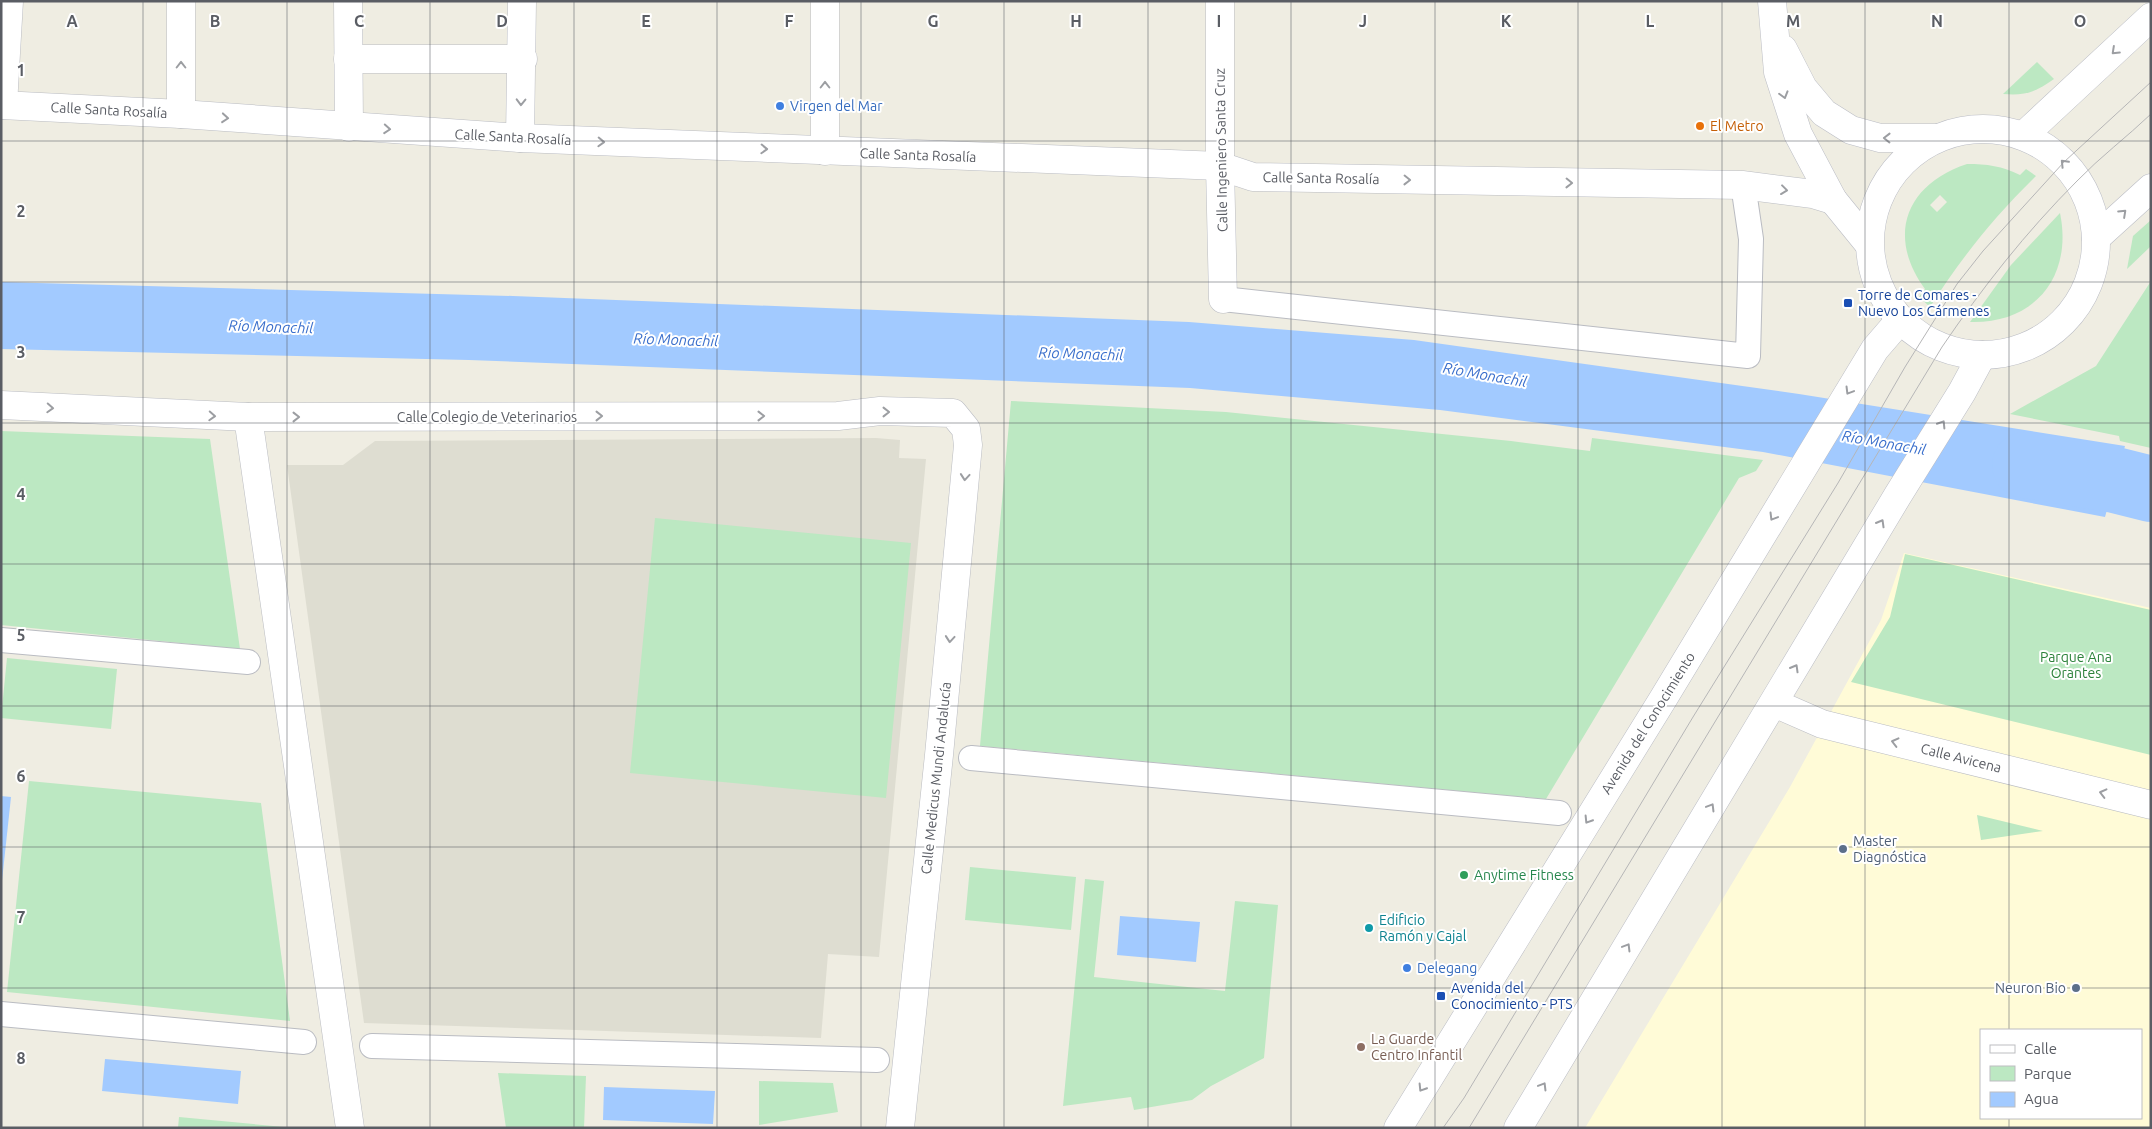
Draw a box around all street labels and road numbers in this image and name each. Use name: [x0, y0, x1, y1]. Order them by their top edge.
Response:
street label: Calle Ingeniero Santa Cruz: [1212, 68, 1230, 232]
street label: Calle Santa Rosalía: [50, 99, 168, 121]
street label: Calle Santa Rosalía: [454, 126, 572, 148]
street label: Calle Santa Rosalía: [859, 145, 977, 165]
street label: Calle Santa Rosalía: [1262, 169, 1380, 187]
street label: Calle Colegio de Veterinarios: [397, 409, 577, 425]
street label: Avenida del Conocimiento: [1598, 649, 1698, 797]
street label: Calle Medicus Mundi Andalucía: [918, 681, 954, 875]
street label: Calle Avicena: [1919, 740, 2003, 776]

